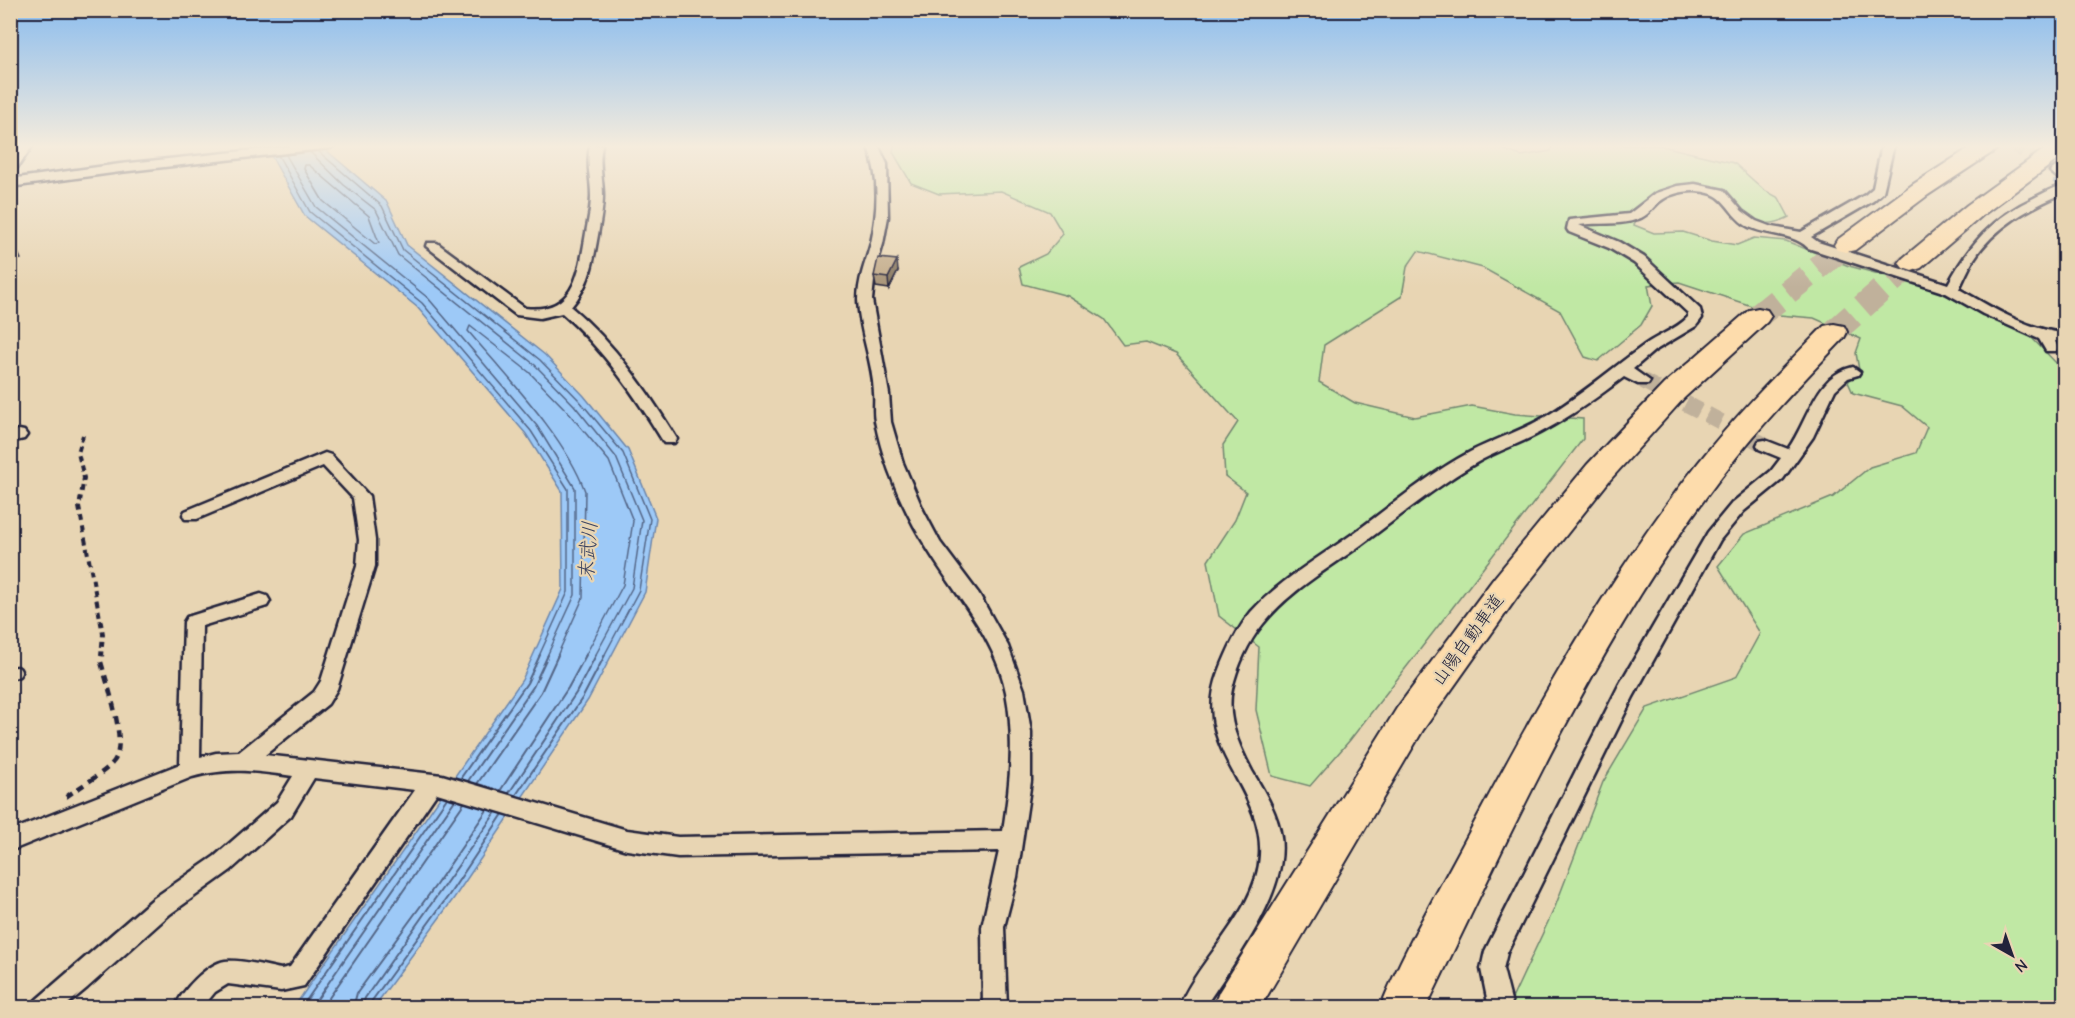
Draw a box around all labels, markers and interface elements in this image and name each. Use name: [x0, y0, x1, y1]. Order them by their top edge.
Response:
water label: 末武川: [574, 520, 602, 582]
street label: 山陽自動車道: [1428, 590, 1508, 690]
north arrow: [1982, 925, 2042, 985]
text: N: [2011, 955, 2031, 976]

